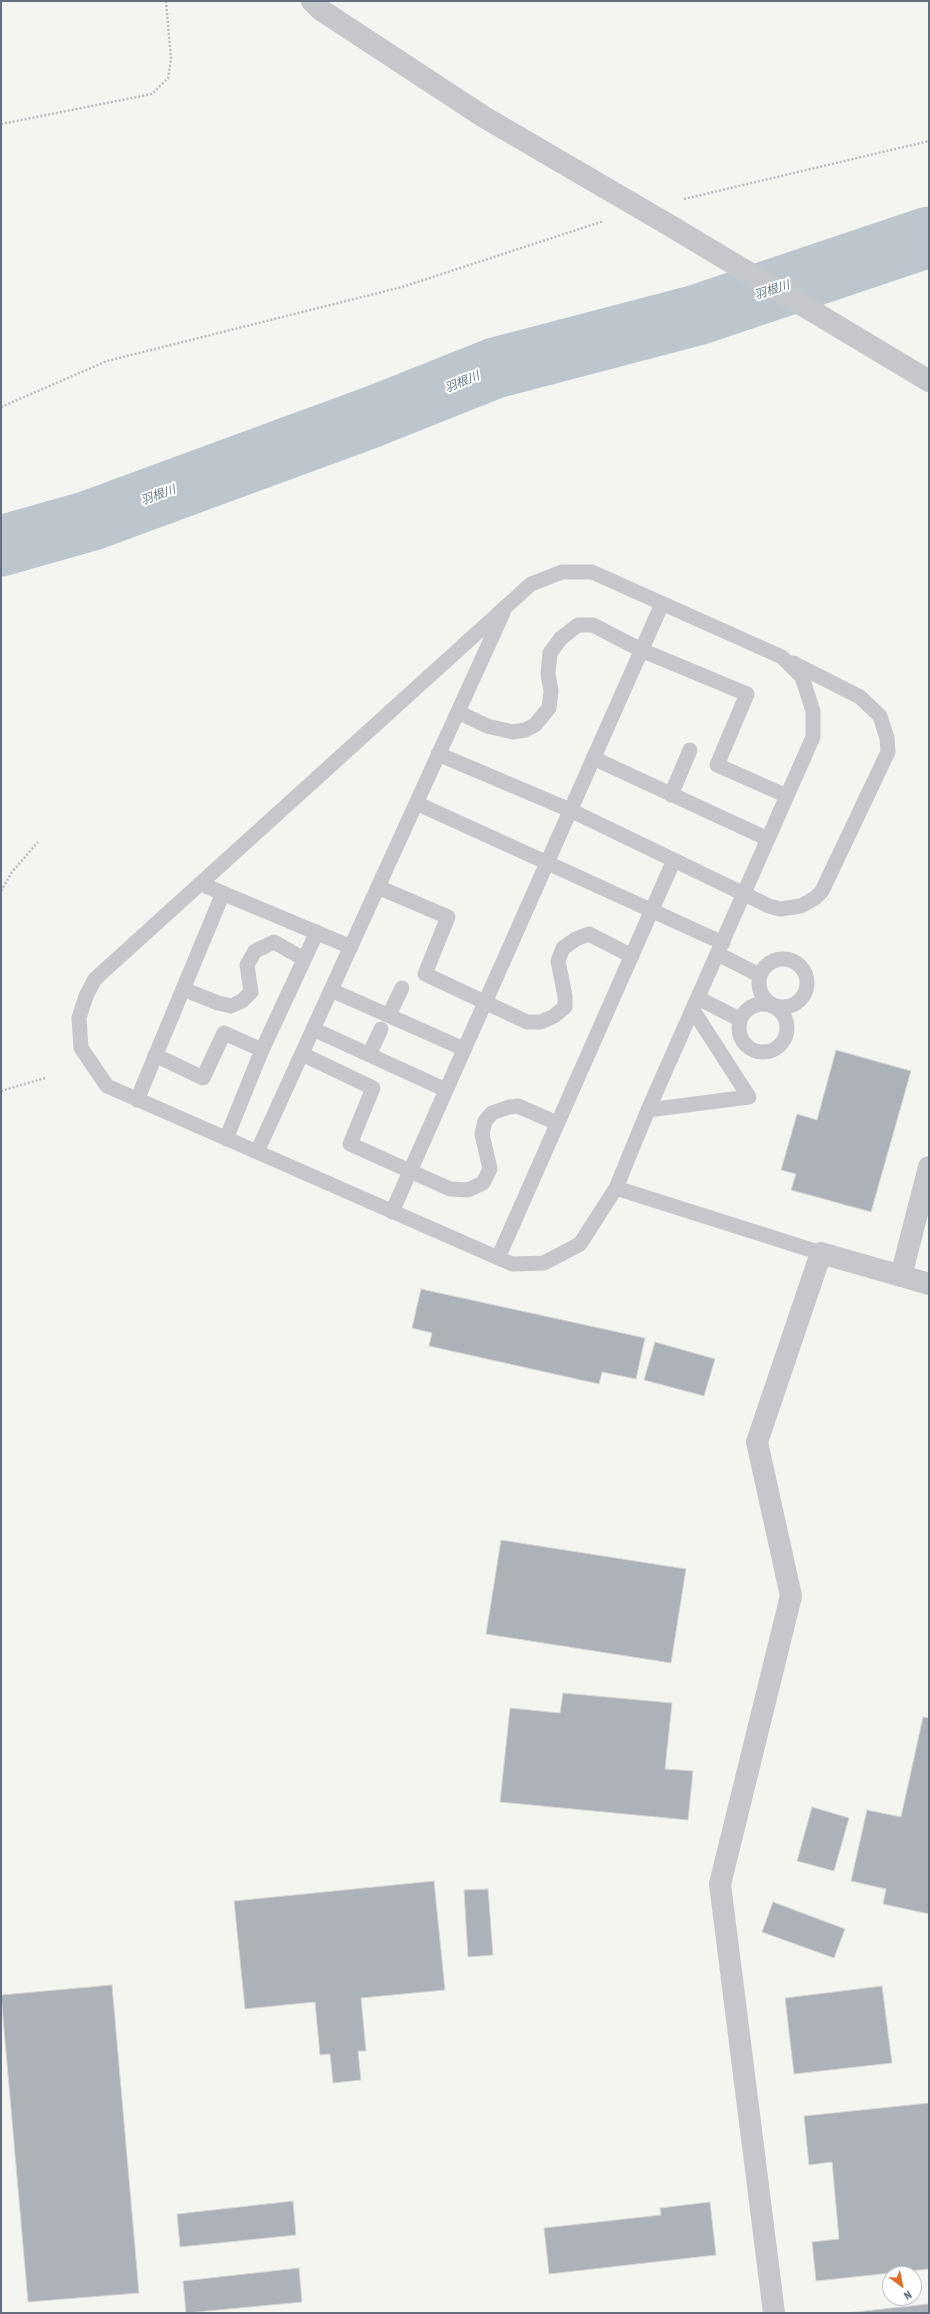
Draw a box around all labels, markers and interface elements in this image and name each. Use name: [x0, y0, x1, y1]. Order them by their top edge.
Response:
water label: 羽根川: [753, 278, 791, 302]
water label: 羽根川: [443, 369, 481, 395]
water label: 羽根川: [139, 482, 177, 508]
north arrow: [882, 2266, 922, 2306]
text: N: [902, 2289, 914, 2302]

